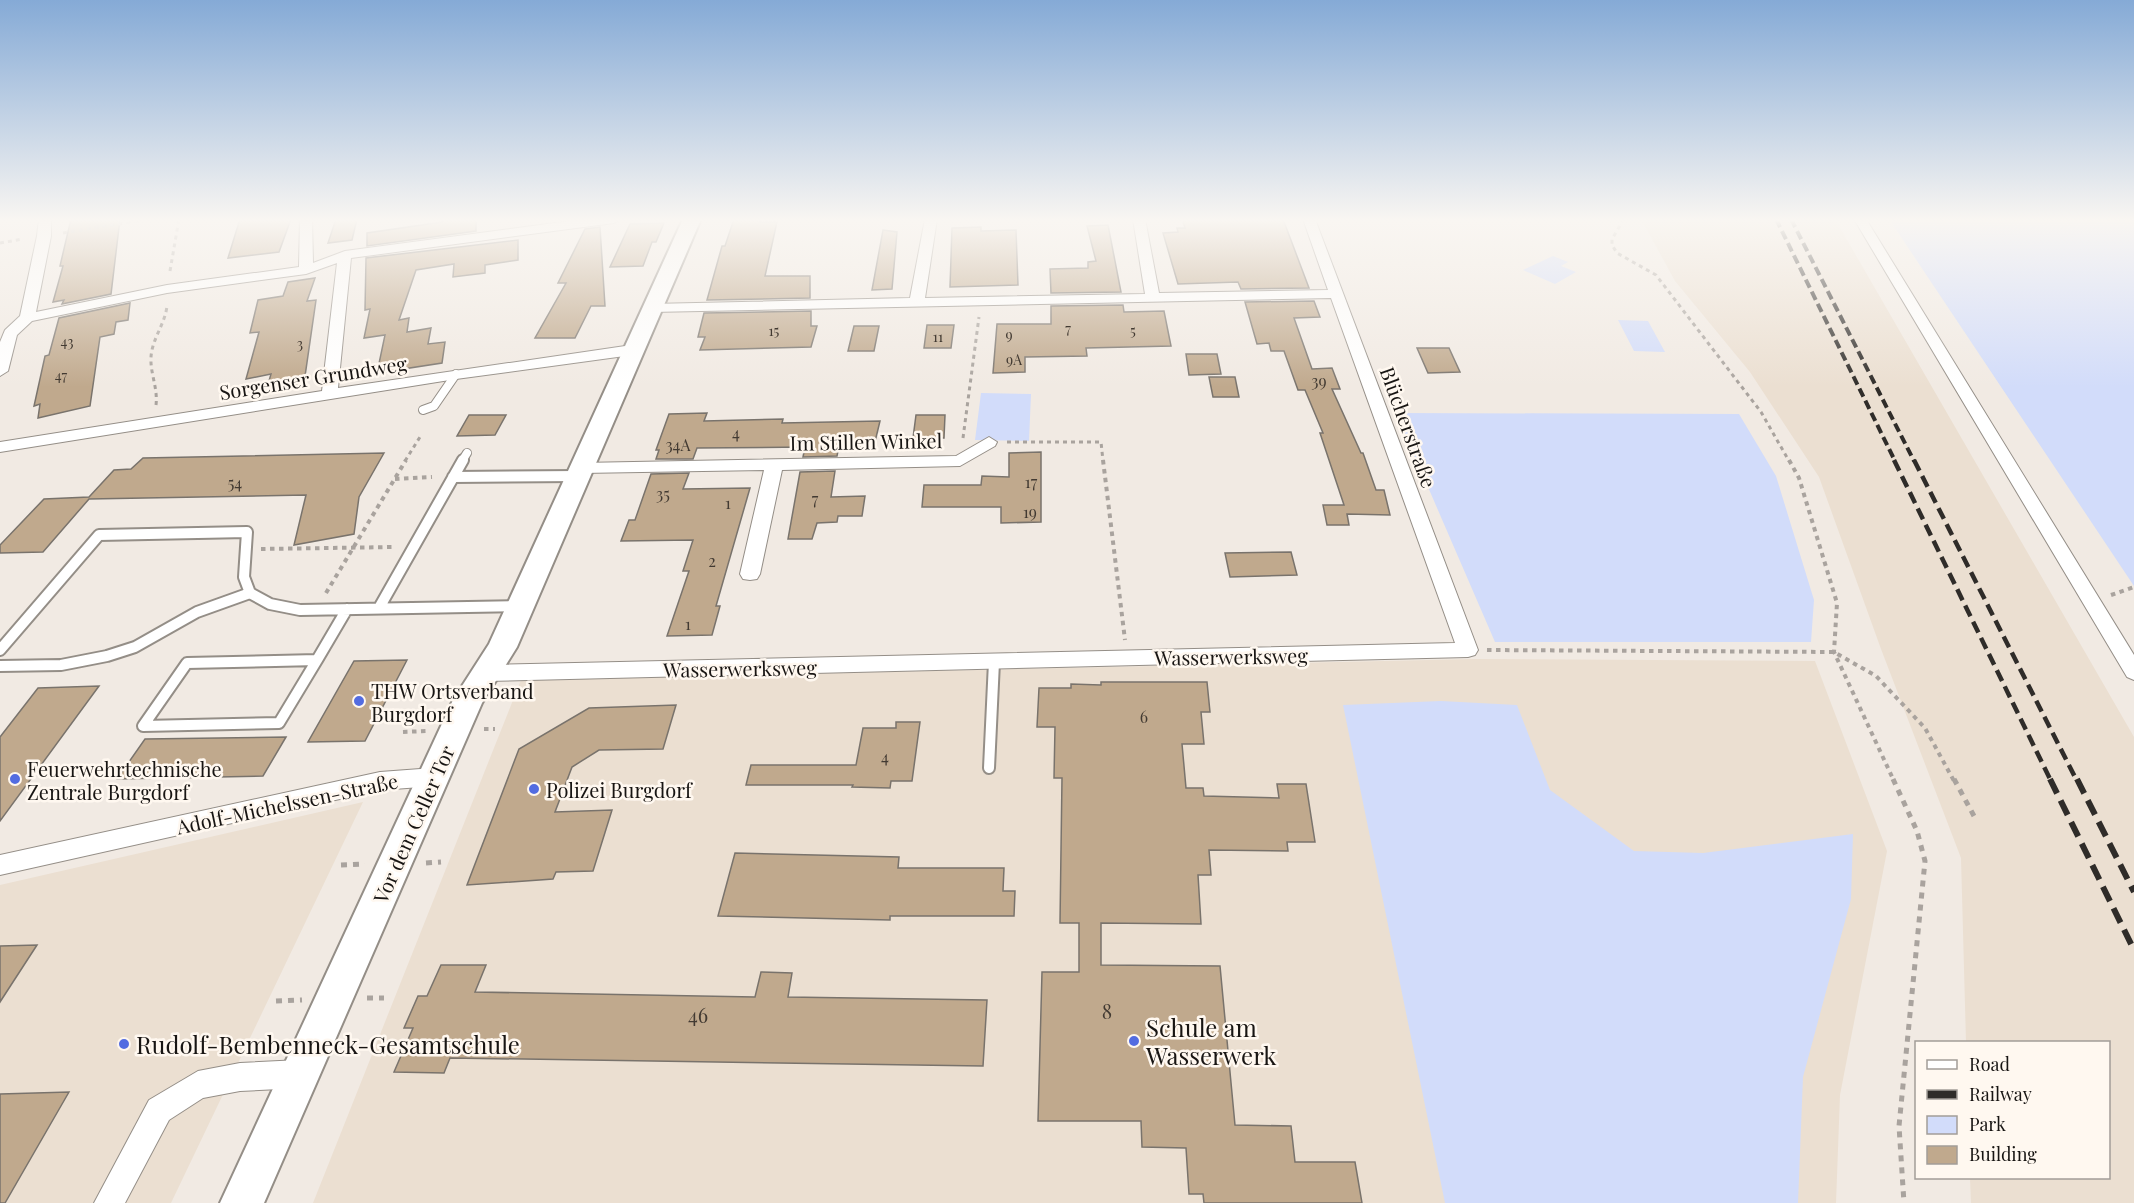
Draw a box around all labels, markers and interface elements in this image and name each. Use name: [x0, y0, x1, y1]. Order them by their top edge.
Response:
house number: 7: [1065, 319, 1071, 338]
house number: 15: [769, 321, 780, 340]
house number: 5: [1130, 321, 1136, 340]
house number: 9: [1005, 325, 1013, 344]
house number: 11: [933, 327, 943, 346]
house number: 43: [61, 332, 73, 351]
house number: 3: [297, 334, 303, 353]
street label: Sorgenser Grundweg: [217, 349, 409, 405]
house number: 9A: [1006, 350, 1022, 369]
street label: Blücherstraße: [1375, 363, 1443, 491]
house number: 47: [55, 366, 68, 385]
house number: 39: [1311, 370, 1327, 391]
house number: 4: [732, 422, 740, 443]
street label: Im Stillen Winkel: [789, 426, 943, 456]
house number: 34A: [665, 434, 692, 455]
house number: 17: [1025, 471, 1038, 492]
house number: 54: [228, 472, 242, 493]
house number: 35: [656, 483, 670, 504]
house number: 7: [812, 488, 819, 509]
house number: 1: [725, 492, 731, 513]
house number: 19: [1023, 501, 1037, 522]
house number: 2: [708, 550, 716, 571]
house number: 1: [685, 613, 691, 634]
street label: Wasserwerksweg: [1153, 641, 1308, 671]
street label: Wasserwerksweg: [662, 653, 817, 683]
place label: THW Ortsverband Burgdorf: [371, 677, 534, 727]
marker: THW Ortsverband Burgdorf: [352, 694, 366, 708]
house number: 6: [1140, 706, 1148, 727]
street label: Vor dem Celler Tor: [366, 741, 460, 908]
house number: 4: [881, 746, 889, 767]
place label: Feuerwehrtechnische Zentrale Burgdorf: [27, 755, 222, 805]
street label: Adolf-Michelssen-Straße: [173, 766, 400, 840]
marker: Feuerwehrtechnische Zentrale Burgdorf: [8, 772, 22, 786]
place label: Polizei Burgdorf: [546, 776, 693, 803]
marker: Polizei Burgdorf: [527, 782, 541, 796]
house number: 8: [1102, 997, 1112, 1024]
house number: 46: [688, 1001, 708, 1028]
place label: Schule am Wasserwerk: [1145, 1011, 1277, 1071]
place label: Rudolf-Bembenneck-Gesamtschule: [136, 1028, 520, 1060]
marker: Schule am Wasserwerk: [1127, 1034, 1141, 1048]
marker: Rudolf-Bembenneck-Gesamtschule: [117, 1037, 131, 1051]
legend: [1915, 1041, 2110, 1179]
text: Road: [1969, 1052, 2010, 1076]
text: Railway: [1969, 1082, 2032, 1106]
text: Park: [1969, 1112, 2006, 1136]
text: Building: [1969, 1142, 2037, 1166]

